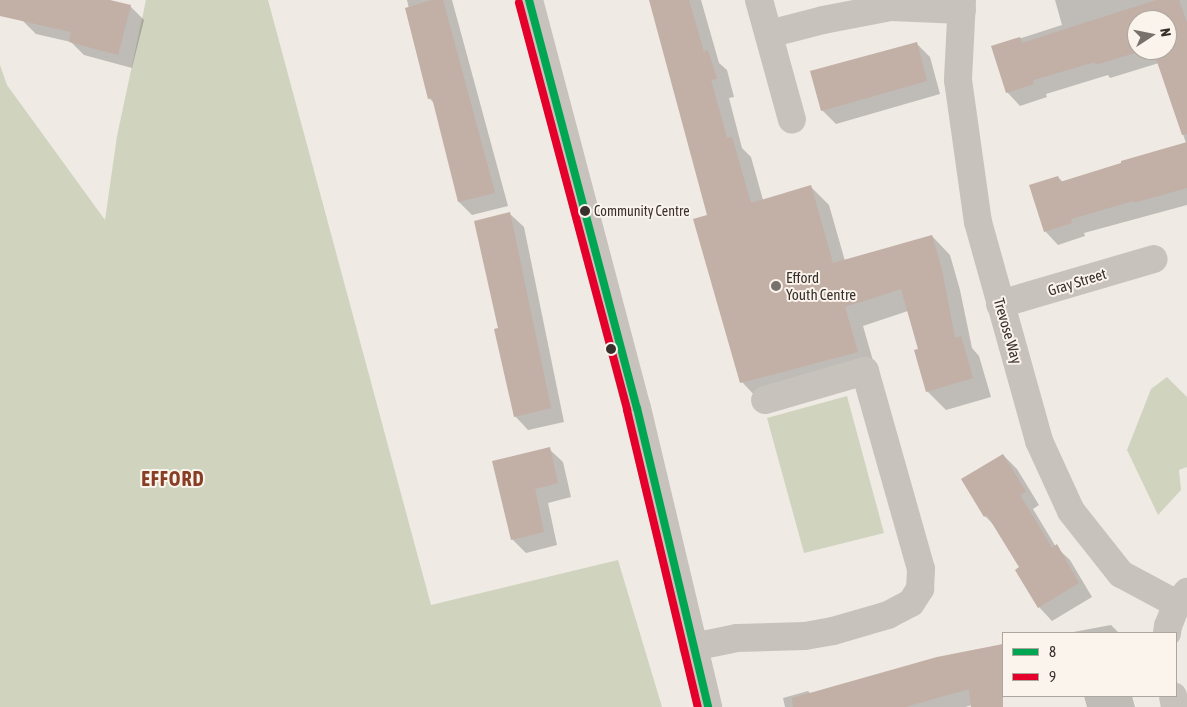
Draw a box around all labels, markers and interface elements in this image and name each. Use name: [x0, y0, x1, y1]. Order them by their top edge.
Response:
north arrow: [1127, 10, 1177, 60]
text: N: [1157, 27, 1174, 38]
place label: Community Centre: [594, 203, 689, 219]
marker: Community Centre: [580, 206, 590, 216]
street label: Gray Street: [1046, 265, 1108, 299]
place label: Efford Youth Centre: [786, 268, 856, 303]
marker: Efford Youth Centre: [770, 280, 782, 292]
street label: Trevose Way: [990, 296, 1026, 366]
unlabelled marker: [606, 344, 616, 354]
district label: EFFORD: [140, 466, 206, 490]
legend: [1002, 632, 1177, 697]
text: 8: [1049, 643, 1056, 660]
text: 9: [1049, 668, 1056, 685]

